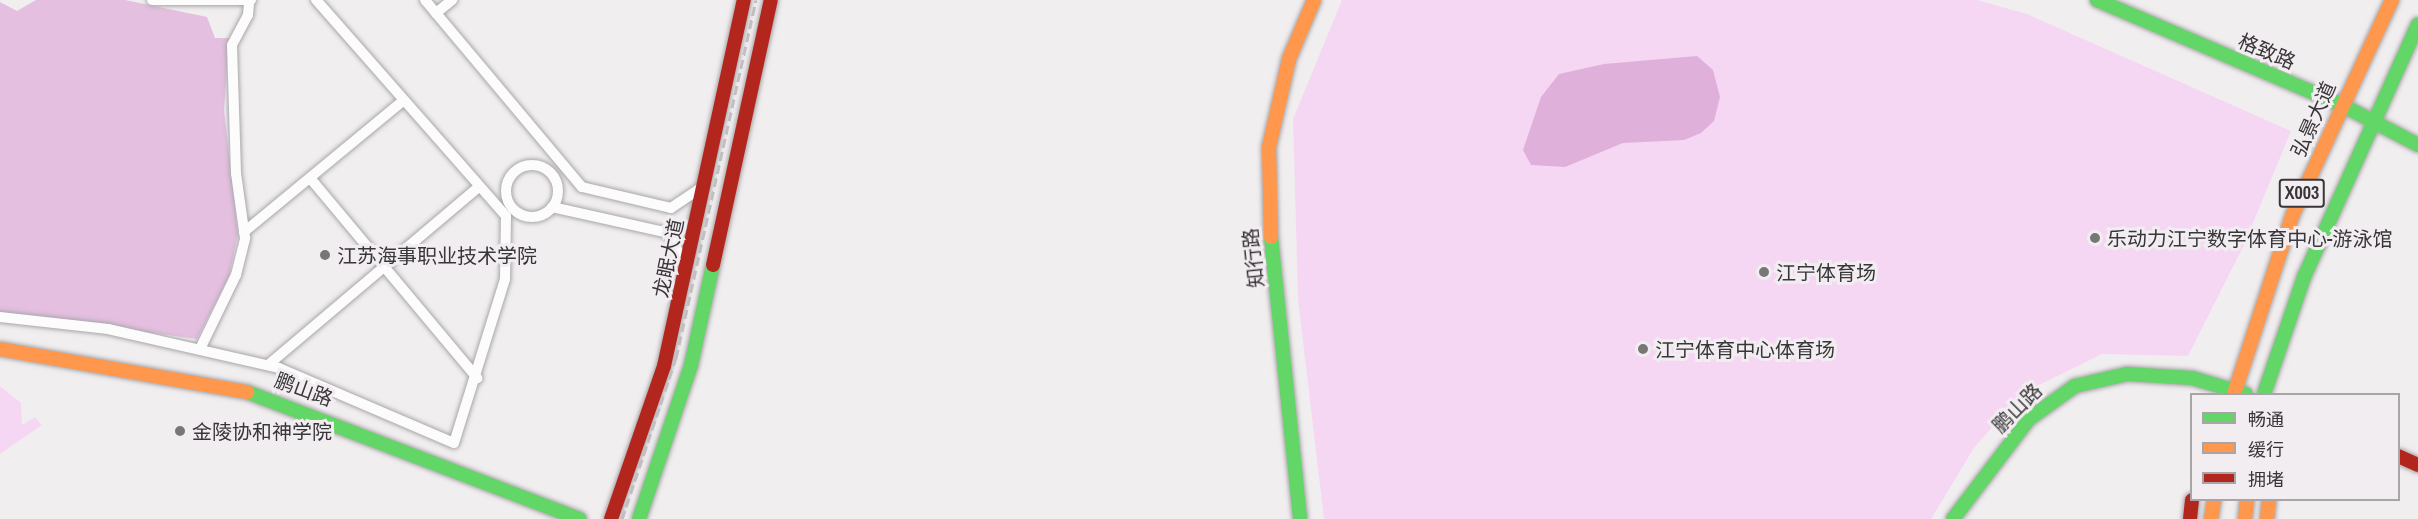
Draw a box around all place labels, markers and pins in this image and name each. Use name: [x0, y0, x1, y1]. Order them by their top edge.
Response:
place label: 乐动力江宁数字体育中心-游泳馆: [2107, 226, 2392, 250]
marker: 乐动力江宁数字体育中心-游泳馆: [2088, 231, 2102, 245]
place label: 江苏海事职业技术学院: [337, 243, 537, 267]
marker: 江苏海事职业技术学院: [318, 248, 332, 262]
place label: 江宁体育场: [1776, 260, 1876, 284]
marker: 江宁体育场: [1757, 265, 1771, 279]
place label: 江宁体育中心体育场: [1655, 337, 1835, 361]
marker: 江宁体育中心体育场: [1636, 342, 1650, 356]
place label: 金陵协和神学院: [192, 419, 332, 443]
marker: 金陵协和神学院: [173, 424, 187, 438]

